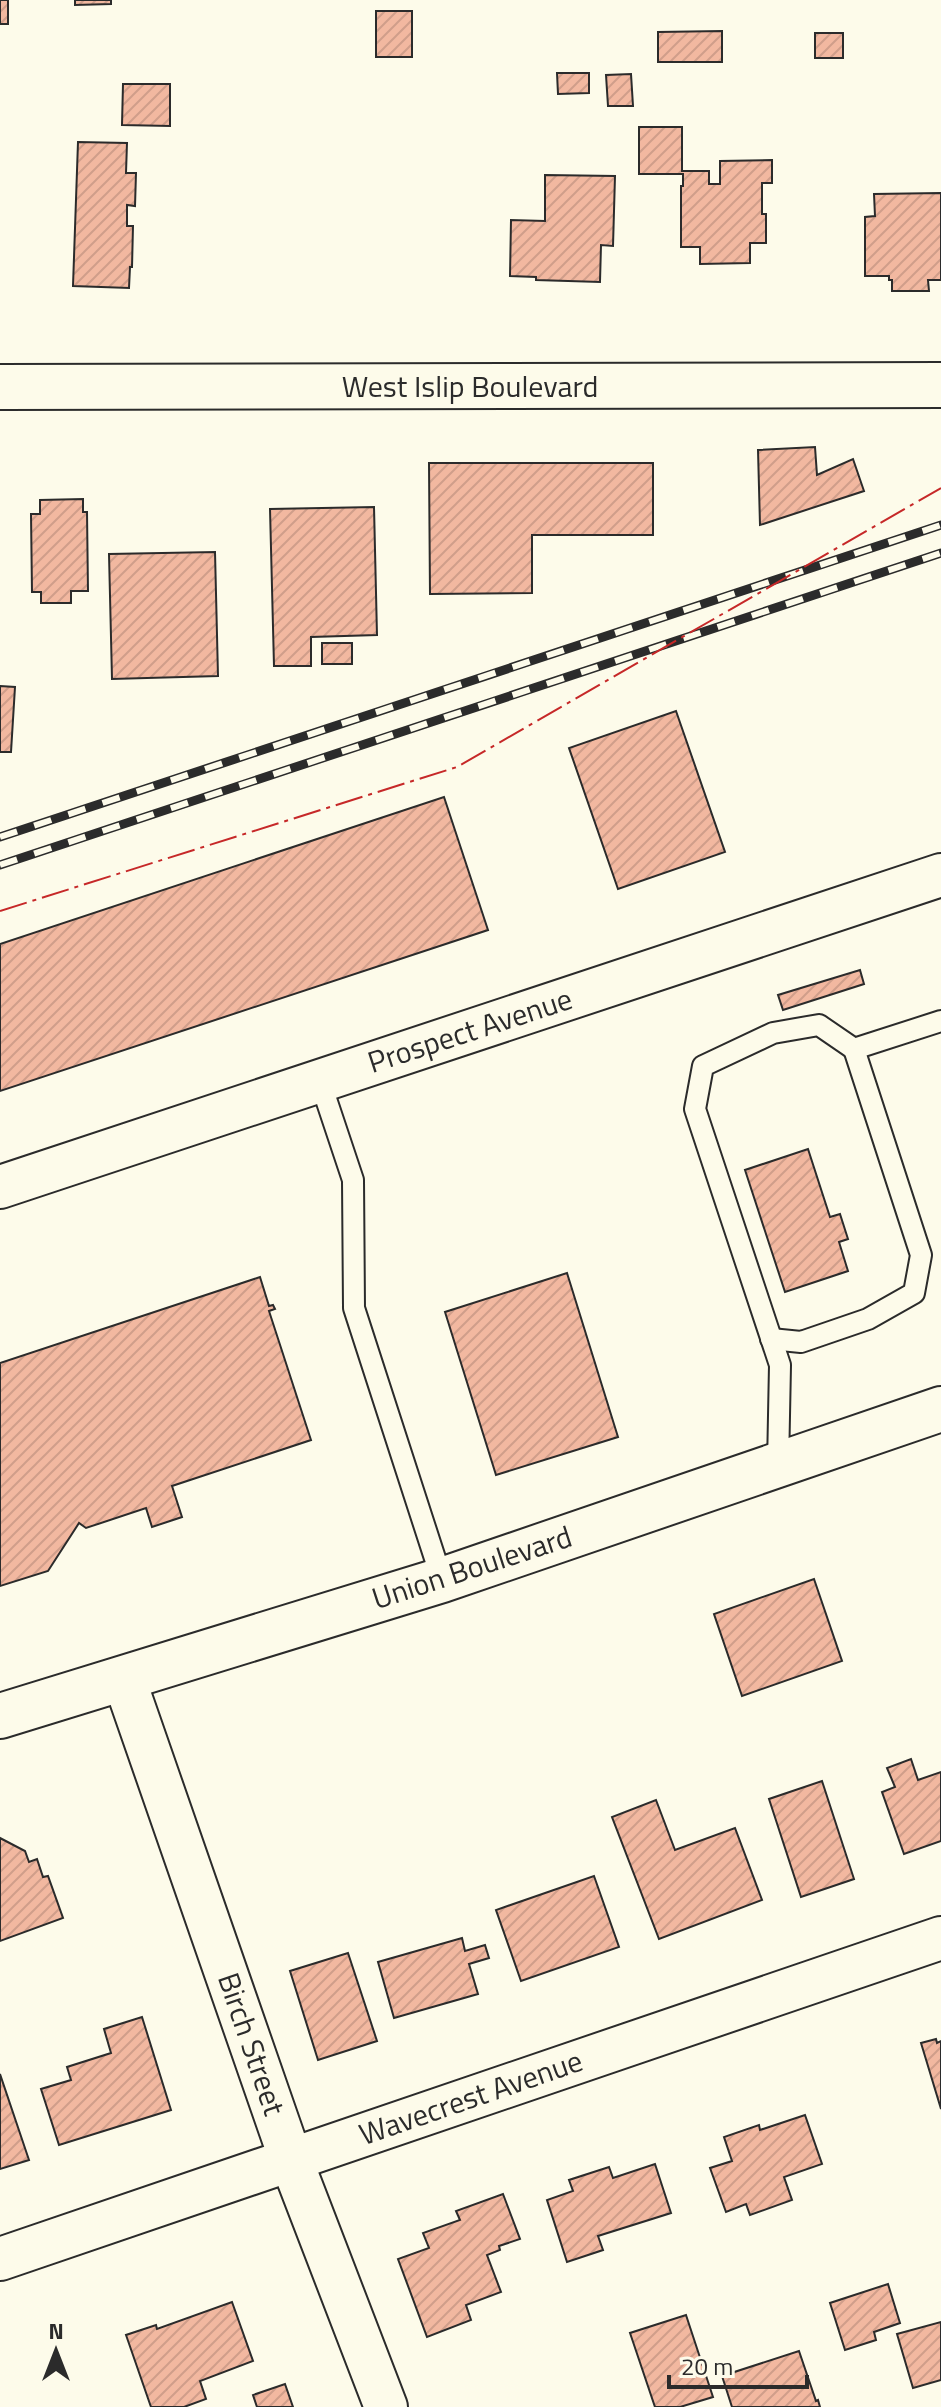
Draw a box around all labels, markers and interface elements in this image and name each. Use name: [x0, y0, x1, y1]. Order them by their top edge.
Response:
street label: West Islip Boulevard: [342, 363, 598, 409]
street label: Prospect Avenue: [361, 975, 578, 1085]
street label: Union Boulevard: [366, 1513, 578, 1621]
street label: Birch Street: [206, 1966, 298, 2122]
street label: Wavecrest Avenue: [353, 2037, 589, 2157]
north arrow: [16, 2311, 96, 2391]
text: N: [48, 2314, 64, 2348]
scale bar: [669, 2339, 807, 2389]
text: 20 m: [681, 2348, 733, 2384]

